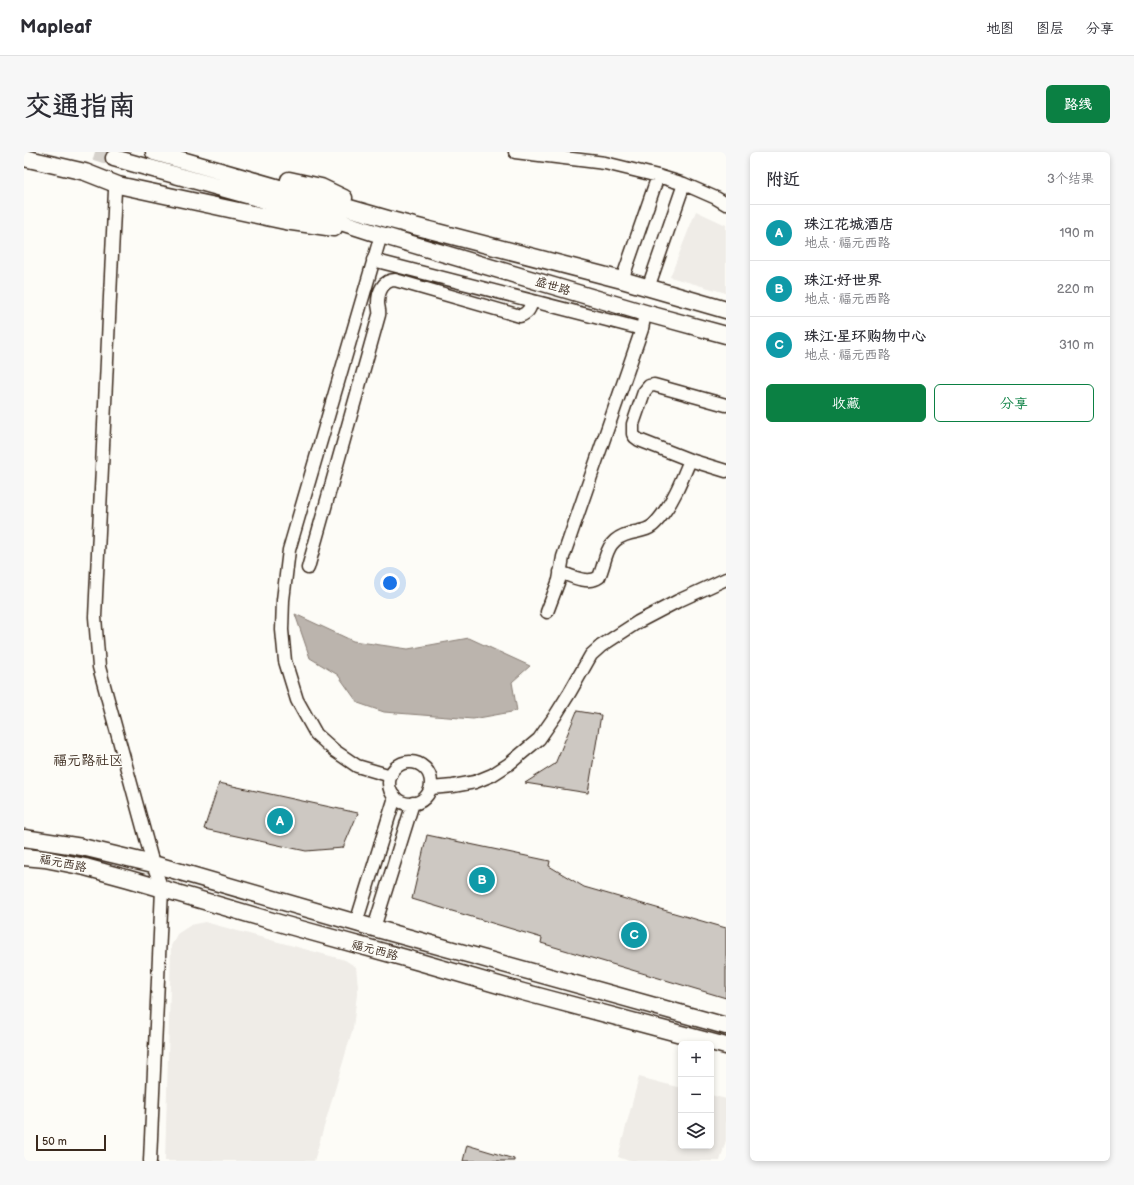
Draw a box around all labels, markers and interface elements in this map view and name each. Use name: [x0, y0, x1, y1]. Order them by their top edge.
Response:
text: Mapleaf: [20, 16, 92, 39]
text: 地图: [986, 20, 1014, 37]
text: 图层: [1036, 20, 1064, 37]
text: 分享: [1086, 20, 1114, 37]
button: 路线: [1046, 85, 1110, 123]
text: 交通指南: [24, 90, 136, 123]
text: 附近: [766, 170, 800, 190]
text: 3个结果: [1047, 171, 1094, 187]
text: 珠江花城酒店: [804, 215, 894, 234]
text: A: [775, 225, 783, 241]
text: 190 m: [1060, 225, 1094, 241]
text: 地点 · 福元西路: [804, 235, 890, 251]
text: 珠江·好世界: [804, 271, 881, 290]
street label: 盛世路: [533, 274, 572, 299]
text: B: [774, 281, 784, 297]
text: 220 m: [1057, 281, 1094, 297]
text: 地点 · 福元西路: [804, 291, 890, 307]
text: 珠江·星环购物中心: [804, 327, 926, 346]
text: C: [774, 337, 784, 353]
text: 310 m: [1059, 337, 1094, 353]
text: 地点 · 福元西路: [804, 347, 890, 363]
button: 收藏: [766, 384, 926, 422]
button: 分享: [934, 384, 1094, 422]
your location: [380, 573, 400, 593]
district label: 福元路社区: [53, 752, 123, 769]
pin: A: [267, 806, 293, 836]
street label: 福元西路: [38, 852, 88, 875]
pin: B: [469, 865, 495, 895]
pin: C: [621, 920, 647, 950]
street label: 福元西路: [350, 937, 400, 964]
map controls: [678, 1041, 714, 1149]
button: +: [678, 1041, 714, 1077]
button: −: [678, 1077, 714, 1113]
button: layers: [678, 1113, 714, 1149]
scale bar: [36, 1133, 106, 1152]
text: 50 m: [42, 1135, 67, 1148]

